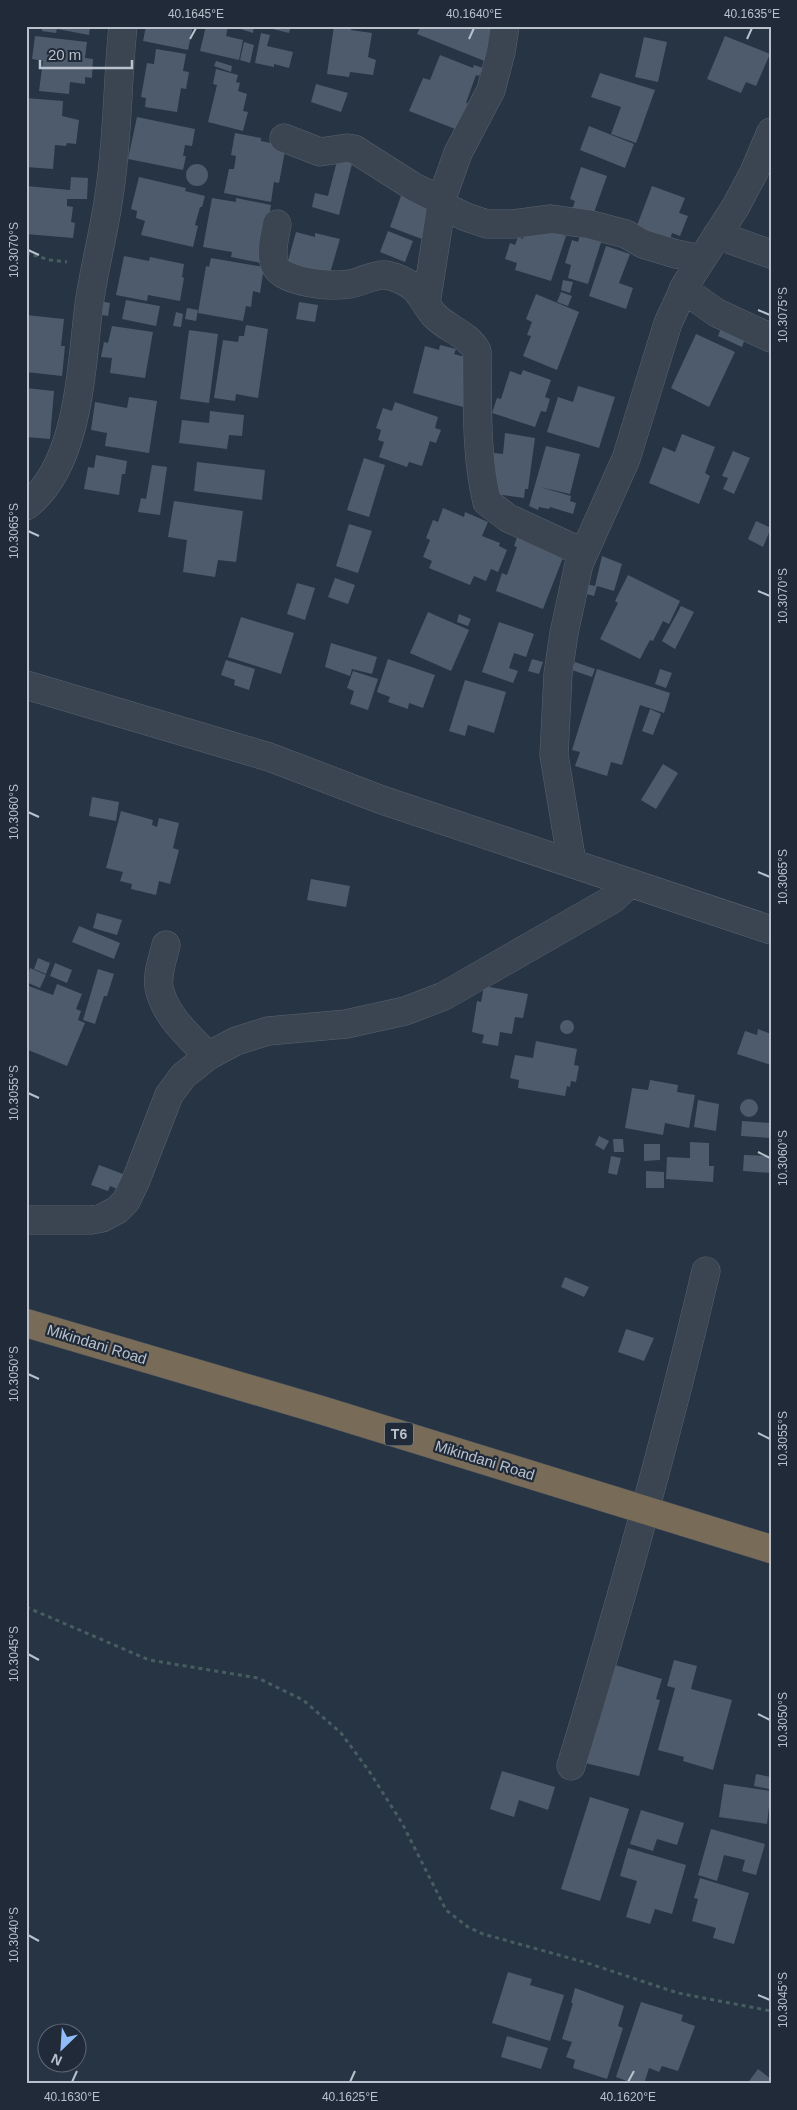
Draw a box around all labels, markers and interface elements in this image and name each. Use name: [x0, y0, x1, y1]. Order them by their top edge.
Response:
text: 40.1645°E: [168, 7, 224, 21]
text: 40.1640°E: [446, 7, 502, 21]
text: 40.1635°E: [724, 7, 780, 21]
scale bar: [40, 38, 132, 70]
text: 20 m: [48, 46, 81, 63]
text: 10.3070°S: [7, 222, 21, 278]
text: 10.3075°S: [776, 287, 790, 343]
text: 10.3065°S: [7, 503, 21, 559]
text: 10.3070°S: [776, 568, 790, 624]
text: 10.3060°S: [7, 784, 21, 840]
text: 10.3065°S: [776, 849, 790, 905]
text: 10.3055°S: [7, 1065, 21, 1121]
text: 10.3060°S: [776, 1130, 790, 1186]
street label: Mikindani Road: [45, 1321, 149, 1367]
text: 10.3050°S: [7, 1346, 21, 1402]
text: 10.3055°S: [776, 1411, 790, 1467]
road number: T6: [385, 1422, 413, 1446]
street label: Mikindani Road: [433, 1437, 537, 1483]
text: 10.3045°S: [7, 1626, 21, 1682]
text: 10.3050°S: [776, 1692, 790, 1748]
text: 10.3040°S: [7, 1907, 21, 1963]
text: 10.3045°S: [776, 1972, 790, 2028]
north arrow: [38, 2022, 88, 2072]
text: N: [49, 2050, 64, 2069]
text: 40.1630°E: [44, 2090, 100, 2104]
text: 40.1625°E: [322, 2090, 378, 2104]
text: 40.1620°E: [600, 2090, 656, 2104]

